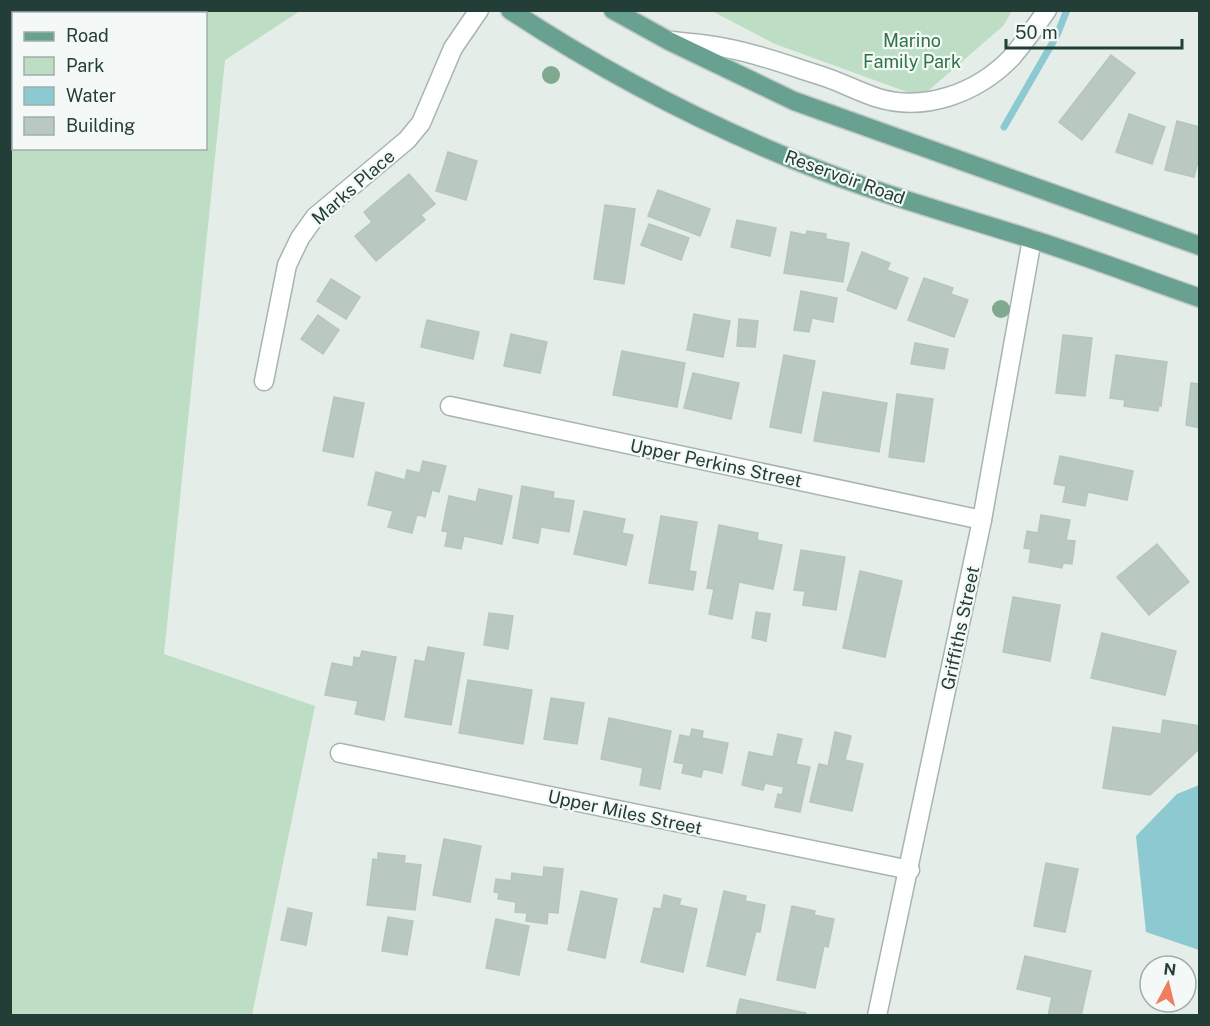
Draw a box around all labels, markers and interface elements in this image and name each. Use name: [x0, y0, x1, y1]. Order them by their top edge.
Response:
legend: [12, 12, 207, 150]
scale bar: [1006, 12, 1182, 50]
text: 50 m: [1015, 22, 1058, 43]
text: Road: [66, 25, 109, 46]
park label: Marino Family Park: [863, 30, 961, 72]
text: Park: [66, 55, 104, 76]
text: Water: [66, 85, 116, 106]
text: Building: [66, 115, 135, 136]
street label: Marks Place: [307, 145, 399, 229]
street label: Reservoir Road: [782, 146, 908, 208]
street label: Upper Perkins Street: [628, 435, 804, 491]
street label: Griffiths Street: [937, 564, 983, 692]
street label: Upper Miles Street: [546, 785, 704, 839]
north arrow: [1138, 954, 1198, 1014]
text: N: [1162, 959, 1177, 980]

